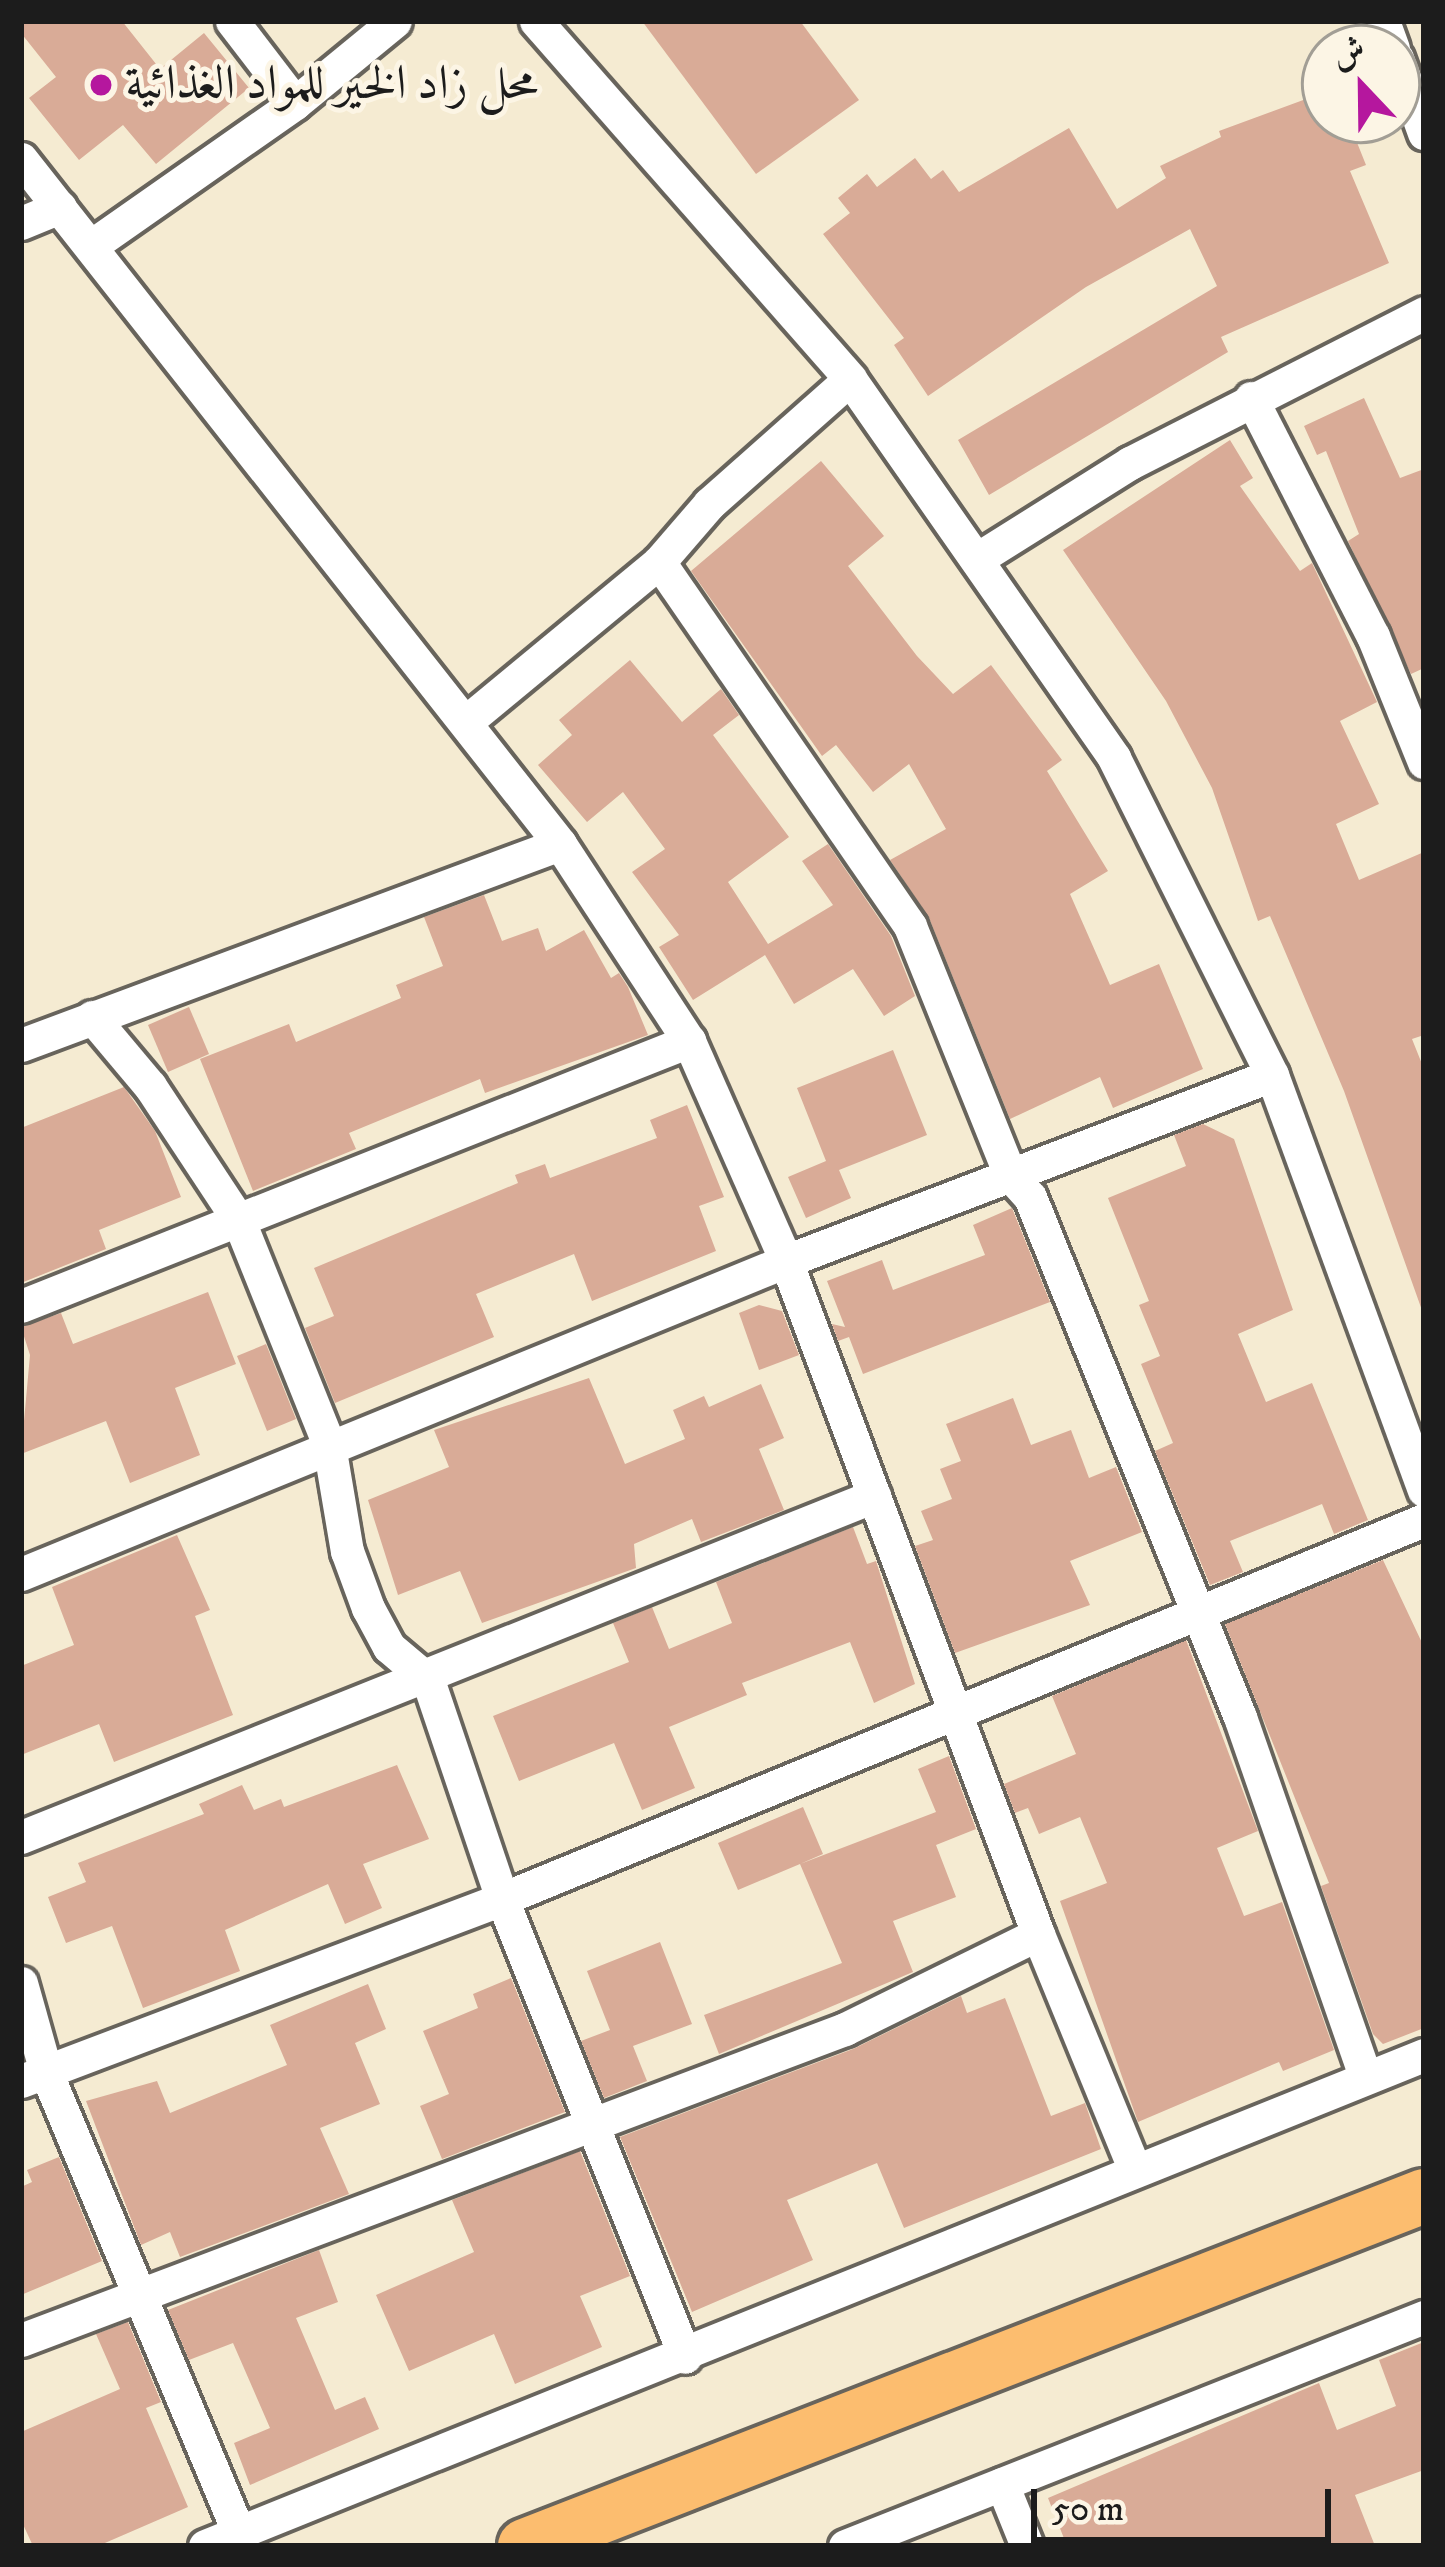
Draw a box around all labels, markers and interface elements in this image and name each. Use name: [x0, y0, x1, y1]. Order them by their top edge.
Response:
north arrow: [1301, 24, 1421, 144]
text: ش: [1326, 28, 1371, 78]
place label: محل زاد الخير للمواد الغذائية: [125, 56, 538, 114]
marker: محل زاد الخير للمواد الغذائية: [88, 72, 114, 98]
scale bar: [1037, 2465, 1337, 2539]
text: 50 m: [1052, 2487, 1124, 2532]

